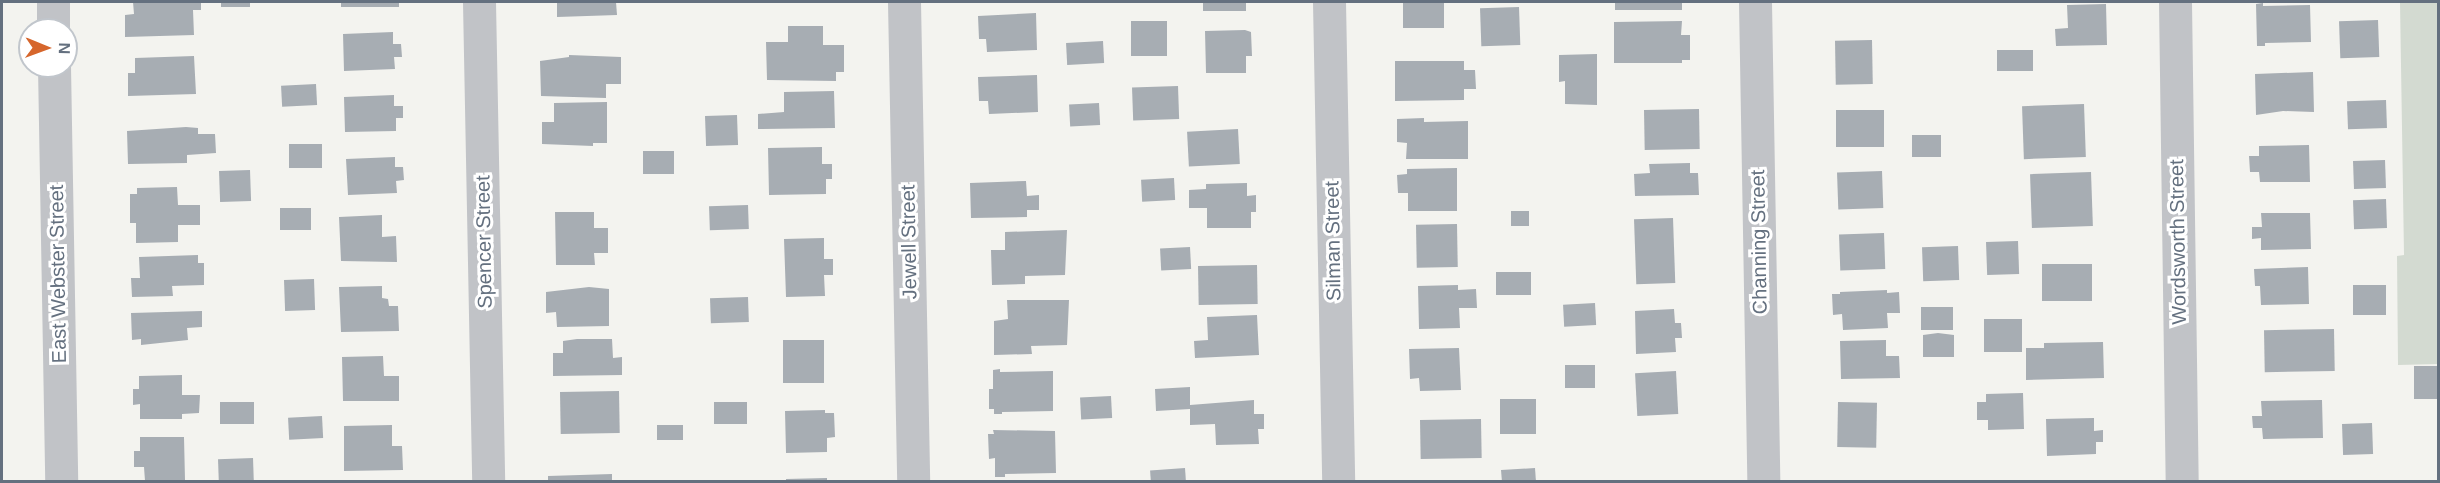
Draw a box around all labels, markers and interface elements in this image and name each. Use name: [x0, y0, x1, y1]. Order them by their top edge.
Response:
north arrow: [18, 18, 78, 78]
text: N: [56, 42, 73, 54]
street label: Wordsworth Street: [2165, 159, 2191, 325]
street label: Channing Street: [1746, 170, 1772, 314]
street label: Spencer Street: [471, 175, 497, 309]
street label: Silman Street: [1320, 181, 1346, 301]
street label: East Webster Street: [44, 185, 72, 363]
street label: Jewell Street: [896, 185, 922, 299]

